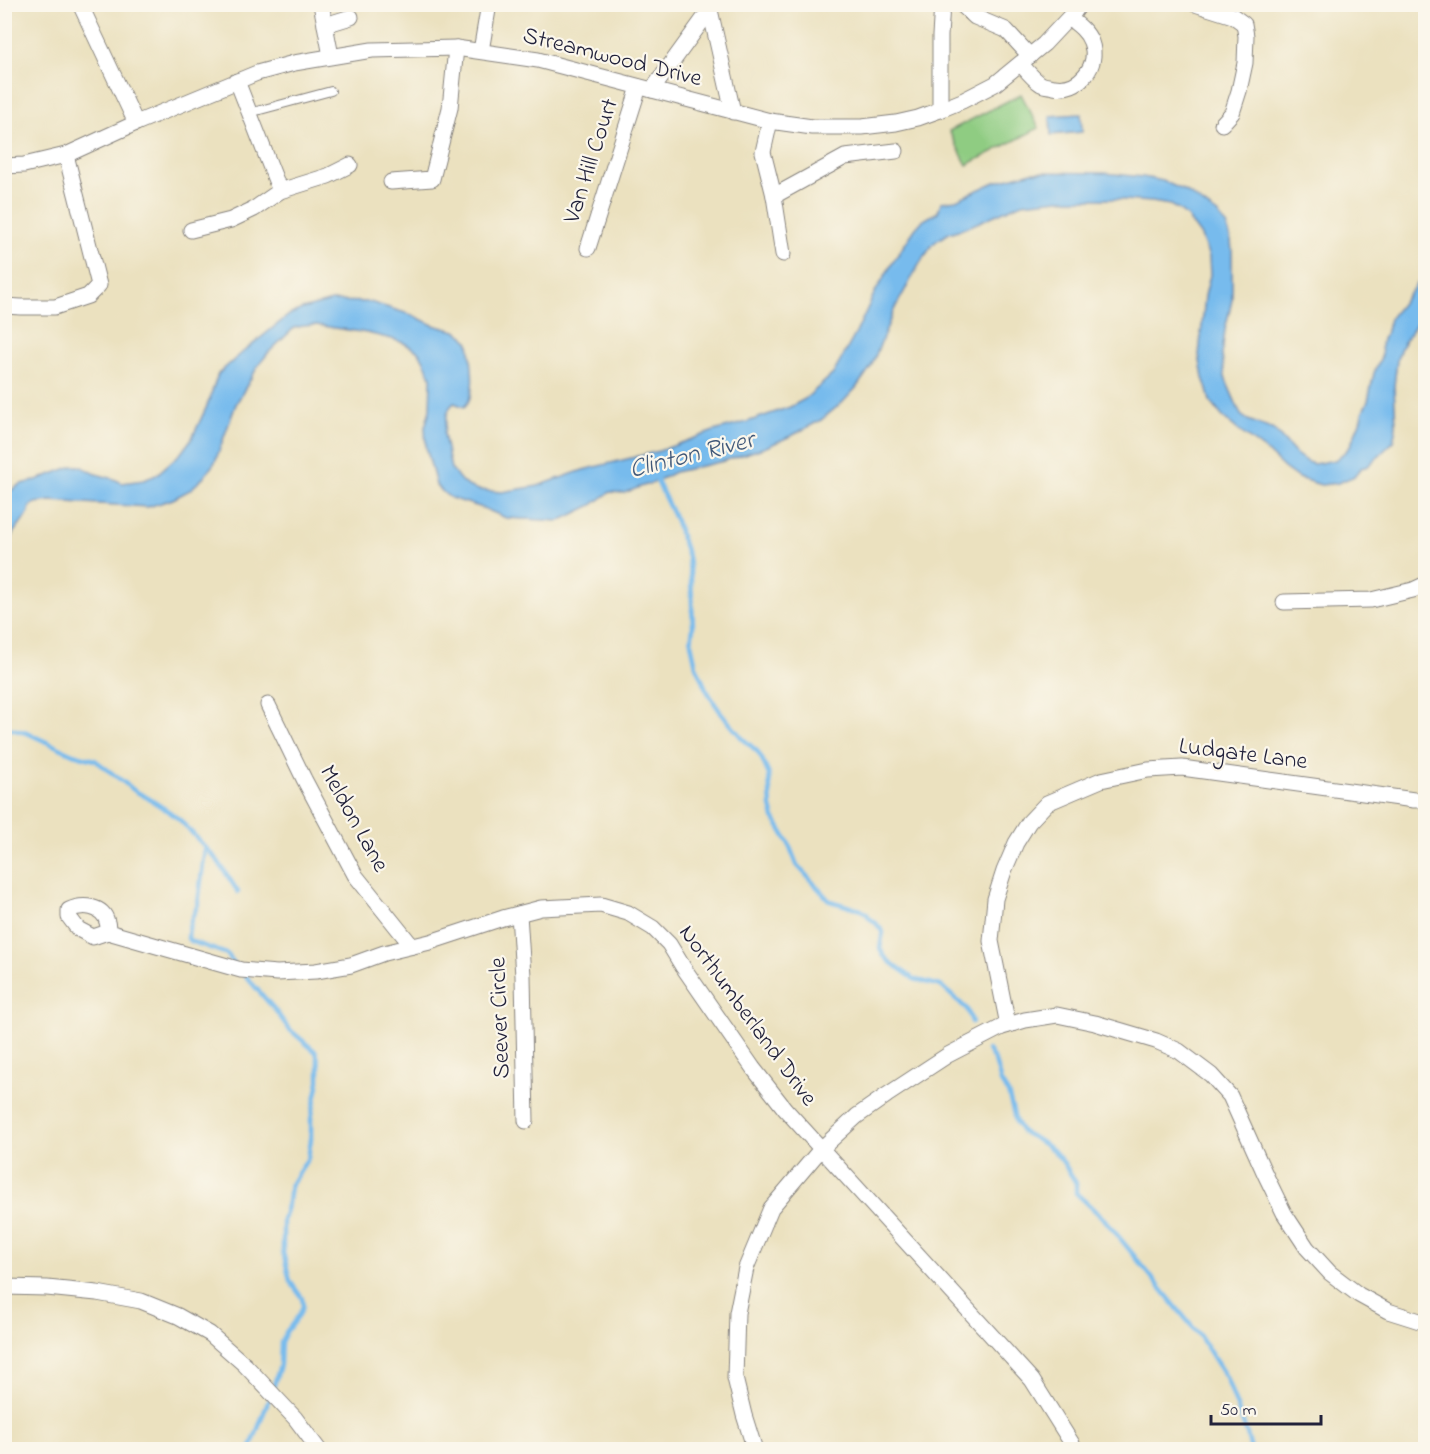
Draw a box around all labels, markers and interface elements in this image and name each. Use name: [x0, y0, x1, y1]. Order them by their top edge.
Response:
street label: Streamwood Drive: [519, 19, 705, 97]
street label: Van Hill Court: [555, 94, 629, 229]
water label: Clinton River: [626, 421, 761, 490]
street label: Ludgate Lane: [1177, 730, 1309, 780]
street label: Meldon Lane: [309, 759, 397, 879]
street label: Northumberland Drive: [669, 918, 825, 1114]
street label: Seever Circle: [481, 956, 521, 1079]
scale bar: [1211, 1388, 1320, 1426]
text: 50 m: [1220, 1398, 1257, 1424]

